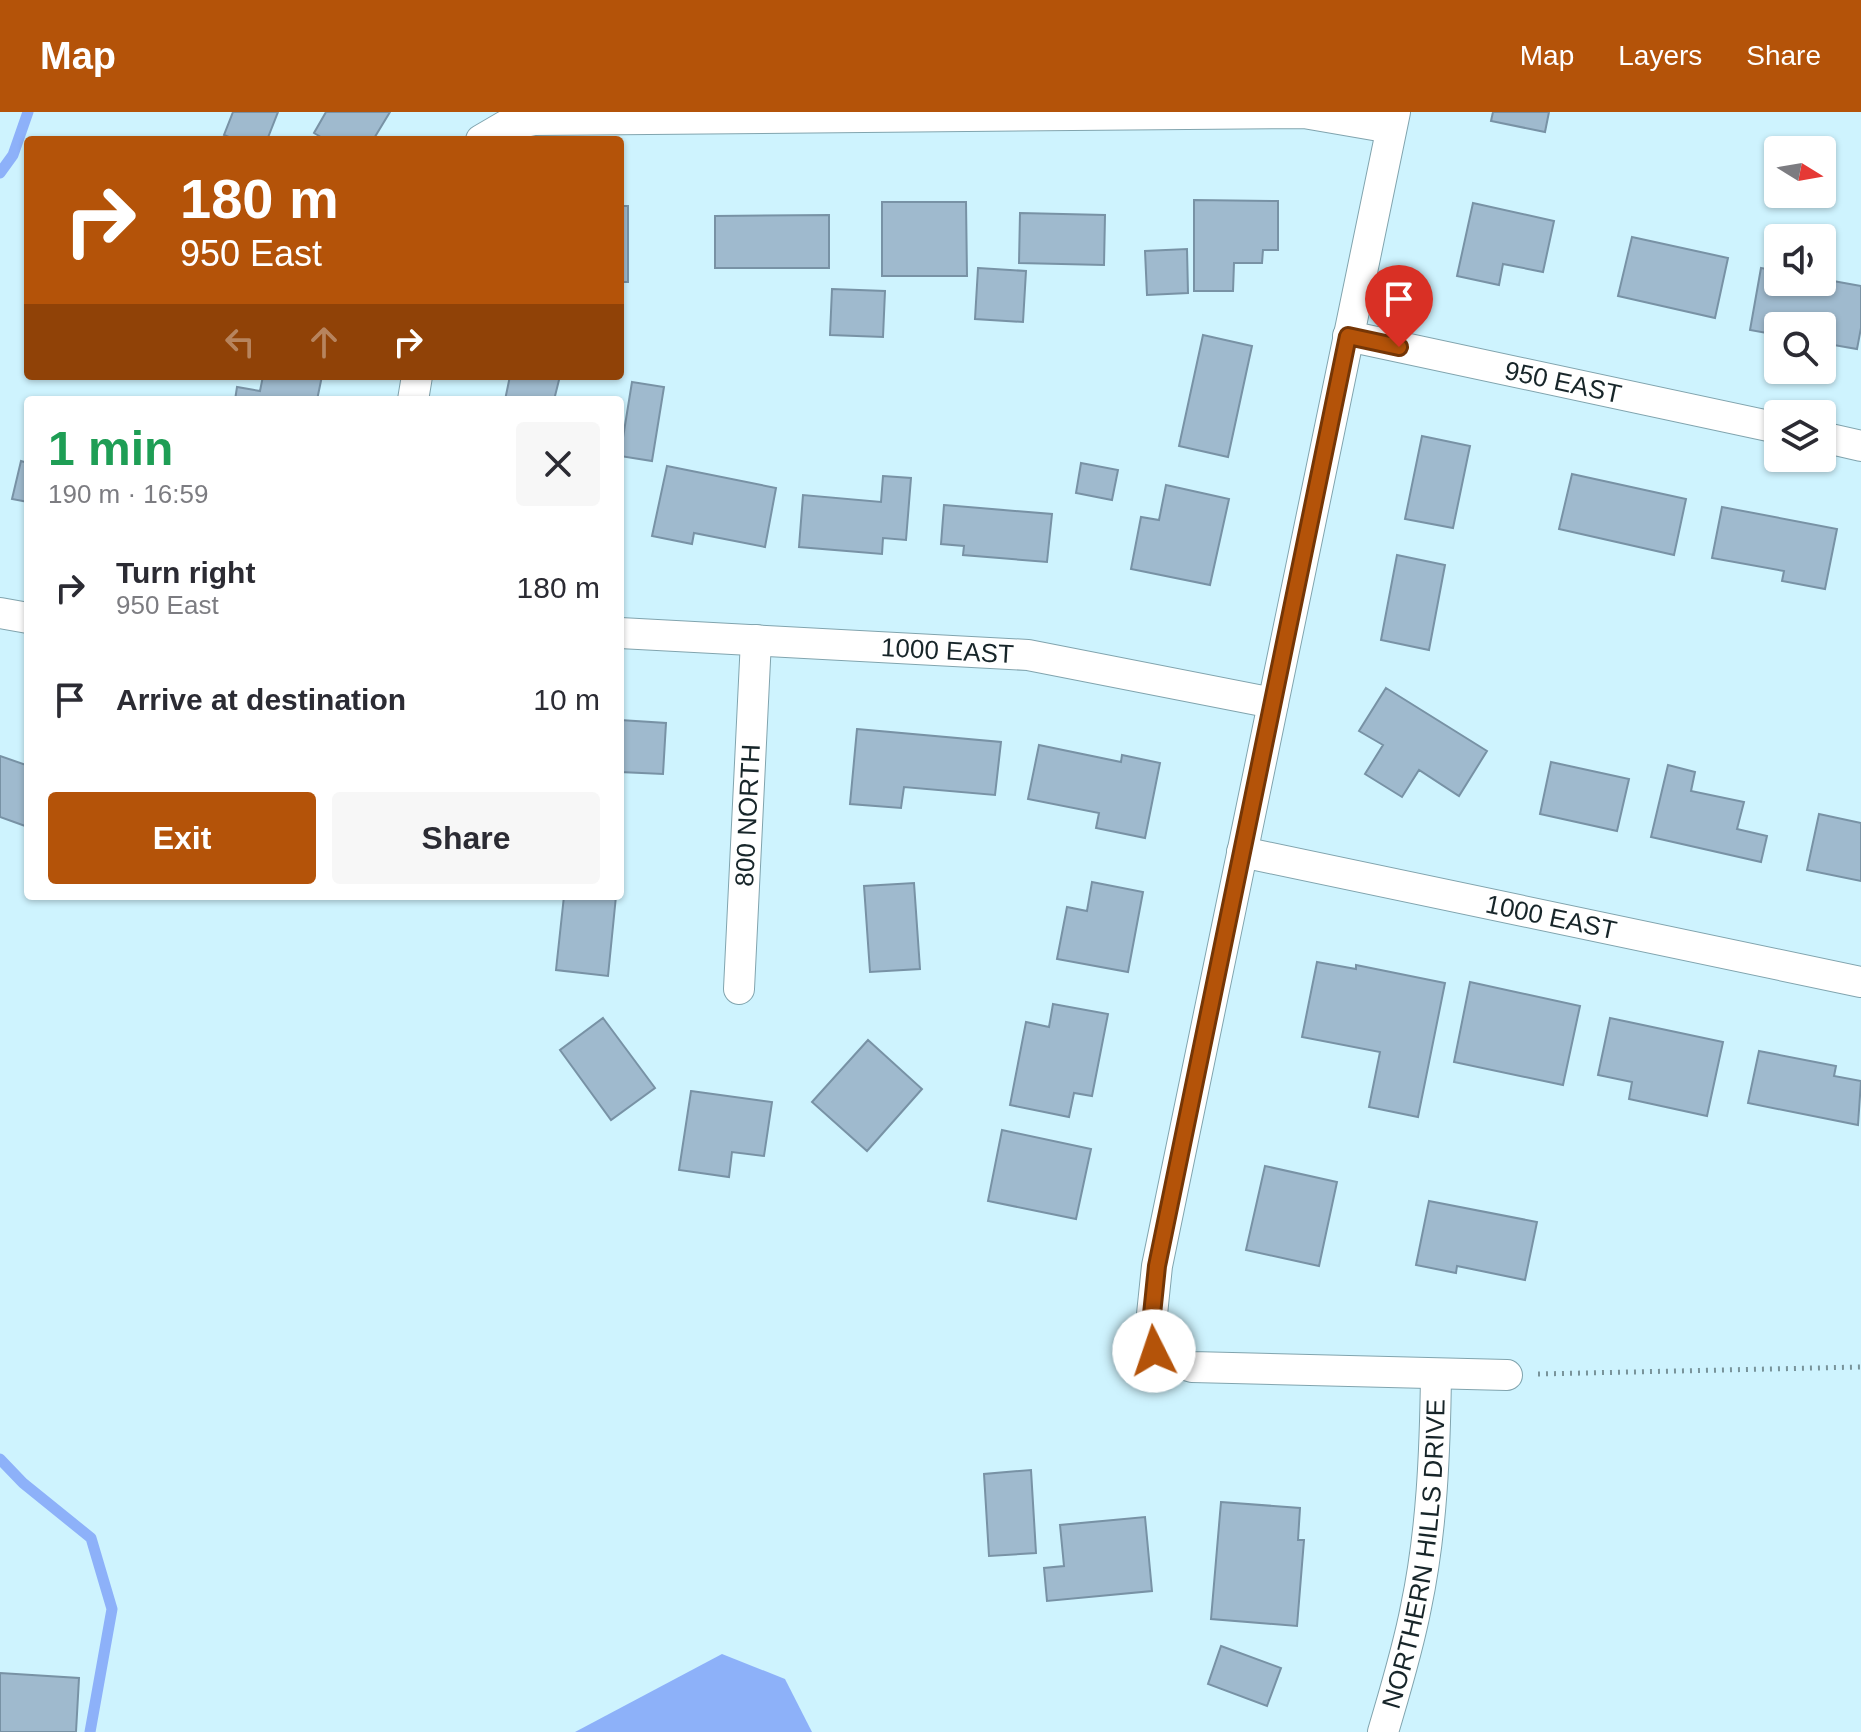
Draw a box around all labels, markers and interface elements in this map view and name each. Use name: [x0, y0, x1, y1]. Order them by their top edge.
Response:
text: Map: [40, 35, 116, 77]
text: Map: [1520, 40, 1574, 71]
text: Layers: [1618, 40, 1702, 71]
text: Share: [1746, 40, 1821, 71]
north arrow: [1764, 136, 1836, 208]
map controls: [1764, 136, 1836, 472]
text: 180 m: [180, 167, 339, 230]
icon: right: [48, 168, 152, 272]
button: sound: [1764, 224, 1836, 296]
text: 950 East: [180, 233, 322, 274]
pin: [1365, 265, 1433, 347]
icon: arrive: [1377, 277, 1421, 321]
button: search: [1764, 312, 1836, 384]
icon: left: [218, 320, 262, 364]
icon: ahead: [302, 320, 346, 364]
icon: right: [386, 320, 430, 364]
street label: 950 EAST: [1502, 355, 1624, 409]
button: layers: [1764, 400, 1836, 472]
text: 1 min: [48, 422, 173, 475]
button: close: [516, 422, 600, 506]
text: 190 m · 16:59: [48, 479, 208, 509]
text: Turn right: [116, 556, 255, 589]
icon: right: [48, 566, 92, 610]
text: 180 m: [517, 571, 600, 604]
text: 950 East: [116, 590, 219, 620]
street label: 1000 EAST: [880, 632, 1015, 669]
icon: arrive: [48, 678, 92, 722]
text: Arrive at destination: [116, 683, 406, 716]
text: 10 m: [533, 683, 600, 716]
street label: 800 NORTH: [729, 743, 766, 887]
button: Exit: [48, 792, 316, 884]
button: Share: [332, 792, 600, 884]
street label: 1000 EAST: [1483, 889, 1620, 945]
position arrow: [1112, 1309, 1196, 1393]
street label: NORTHERN HILLS DRIVE: [1376, 1399, 1451, 1712]

